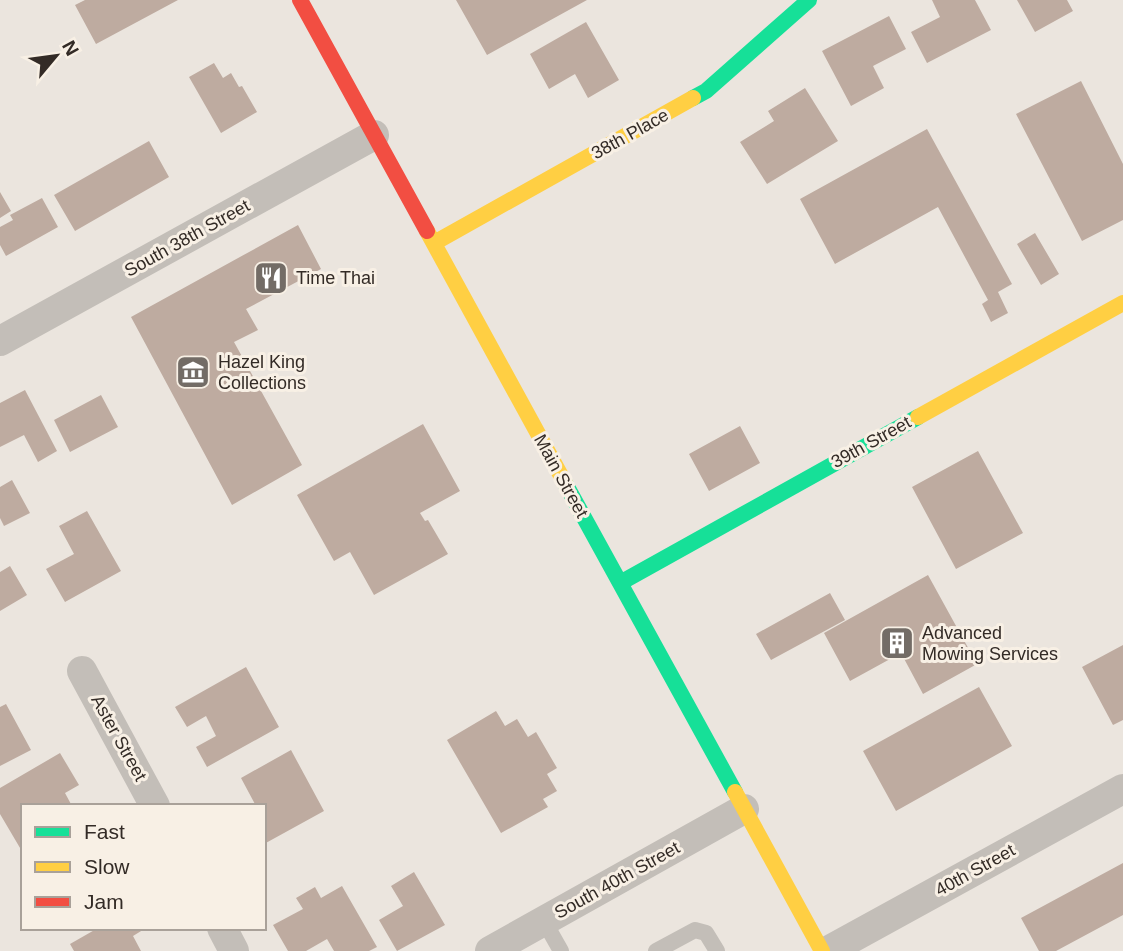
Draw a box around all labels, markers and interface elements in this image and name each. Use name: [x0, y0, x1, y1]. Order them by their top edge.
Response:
north arrow: [21, 21, 91, 91]
text: N: [58, 37, 83, 59]
street label: 38th Place: [588, 105, 672, 163]
street label: South 38th Street: [121, 195, 253, 281]
restaurant icon: Time Thai: [252, 259, 290, 297]
place label: Time Thai: [296, 268, 375, 288]
place label: Hazel King Collections: [218, 352, 306, 393]
museum icon: Hazel King Collections: [174, 353, 212, 391]
street label: 39th Street: [828, 412, 914, 472]
street label: Main Street: [530, 431, 592, 521]
place label: Advanced Mowing Services: [922, 623, 1058, 664]
building icon: Advanced Mowing Services: [878, 624, 916, 662]
street label: Aster Street: [87, 692, 151, 784]
legend: [21, 804, 266, 930]
text: Fast: [84, 820, 125, 843]
street label: South 40th Street: [551, 837, 683, 923]
street label: 40th Street: [932, 840, 1018, 900]
text: Slow: [84, 855, 130, 878]
text: Jam: [84, 890, 124, 913]

